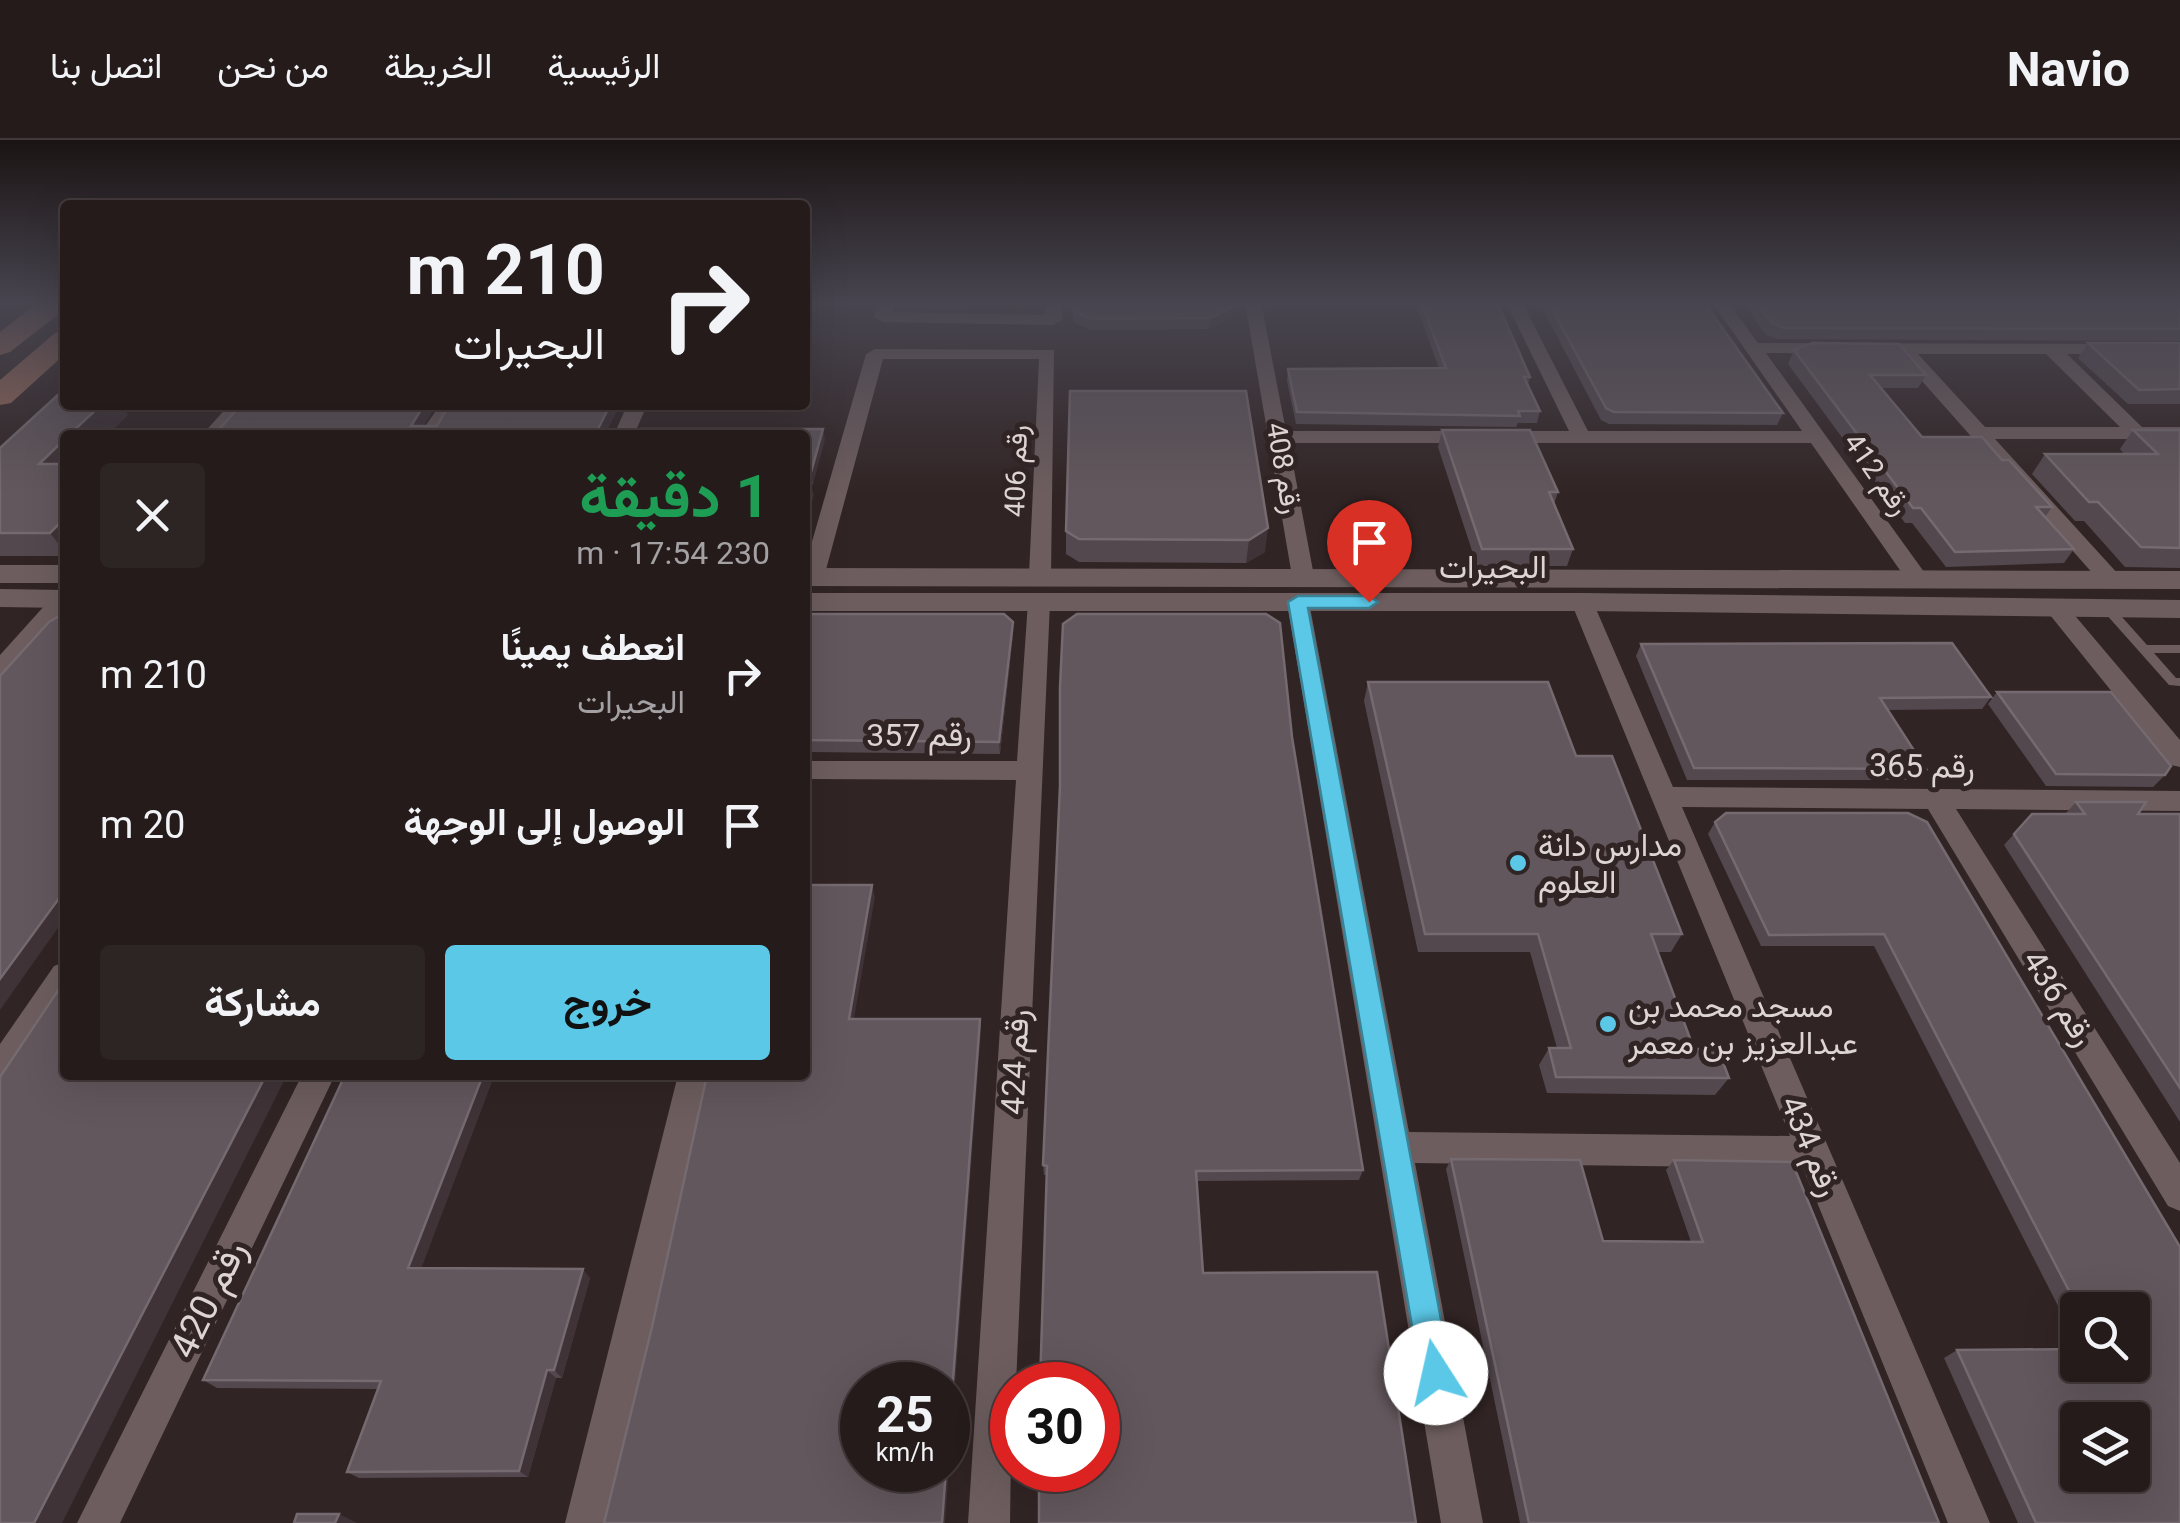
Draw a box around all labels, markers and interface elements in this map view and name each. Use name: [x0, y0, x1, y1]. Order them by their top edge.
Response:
text: Navio: [2007, 41, 2130, 98]
text: اتصل بنا: [50, 46, 162, 87]
text: من نحن: [217, 46, 329, 87]
text: الخريطة: [384, 46, 492, 87]
text: الرئيسية: [547, 46, 660, 87]
text: 210 m: [406, 229, 605, 311]
icon: right: [640, 240, 770, 370]
text: البحيرات: [453, 317, 605, 370]
street label: رقم 408: [1258, 420, 1308, 517]
street label: رقم 406: [998, 424, 1036, 518]
street label: رقم 412: [1835, 427, 1917, 522]
text: 1 دقيقة: [579, 461, 770, 532]
button: close: [100, 463, 205, 568]
pin: [1327, 500, 1412, 603]
icon: arrive: [1342, 515, 1397, 570]
text: 230 m · 17:54: [576, 534, 770, 572]
street label: البحيرات: [1439, 548, 1547, 587]
text: انعطف يمينًا: [500, 625, 685, 669]
icon: right: [715, 648, 770, 703]
text: 210 m: [100, 653, 207, 697]
text: البحيرات: [577, 683, 685, 721]
street label: رقم 357: [866, 716, 972, 756]
street label: رقم 365: [1869, 746, 1975, 788]
icon: arrive: [715, 798, 770, 853]
text: الوصول إلى الوجهة: [403, 800, 685, 844]
text: 20 m: [100, 803, 185, 847]
place label: مدارس دانة العلوم: [1538, 826, 1682, 903]
marker: مدارس دانة العلوم: [1507, 852, 1529, 874]
street label: رقم 436: [2013, 943, 2103, 1054]
button: مشاركة: [100, 945, 425, 1060]
button: خروج: [445, 945, 770, 1060]
place label: مسجد محمد بن عبدالعزيز بن معمر: [1627, 987, 1858, 1063]
street label: رقم 424: [993, 1008, 1039, 1116]
marker: مسجد محمد بن عبدالعزيز بن معمر: [1597, 1013, 1619, 1035]
street label: رقم 434: [1771, 1090, 1849, 1203]
street label: رقم 420: [161, 1233, 258, 1366]
map controls: [2060, 1292, 2150, 1492]
button: search: [2060, 1292, 2150, 1382]
position arrow: [1384, 1321, 1488, 1425]
speed limit sign: 30: [990, 1362, 1120, 1492]
text: 25: [876, 1386, 934, 1444]
button: layers: [2060, 1402, 2150, 1492]
text: km/h: [876, 1438, 934, 1467]

